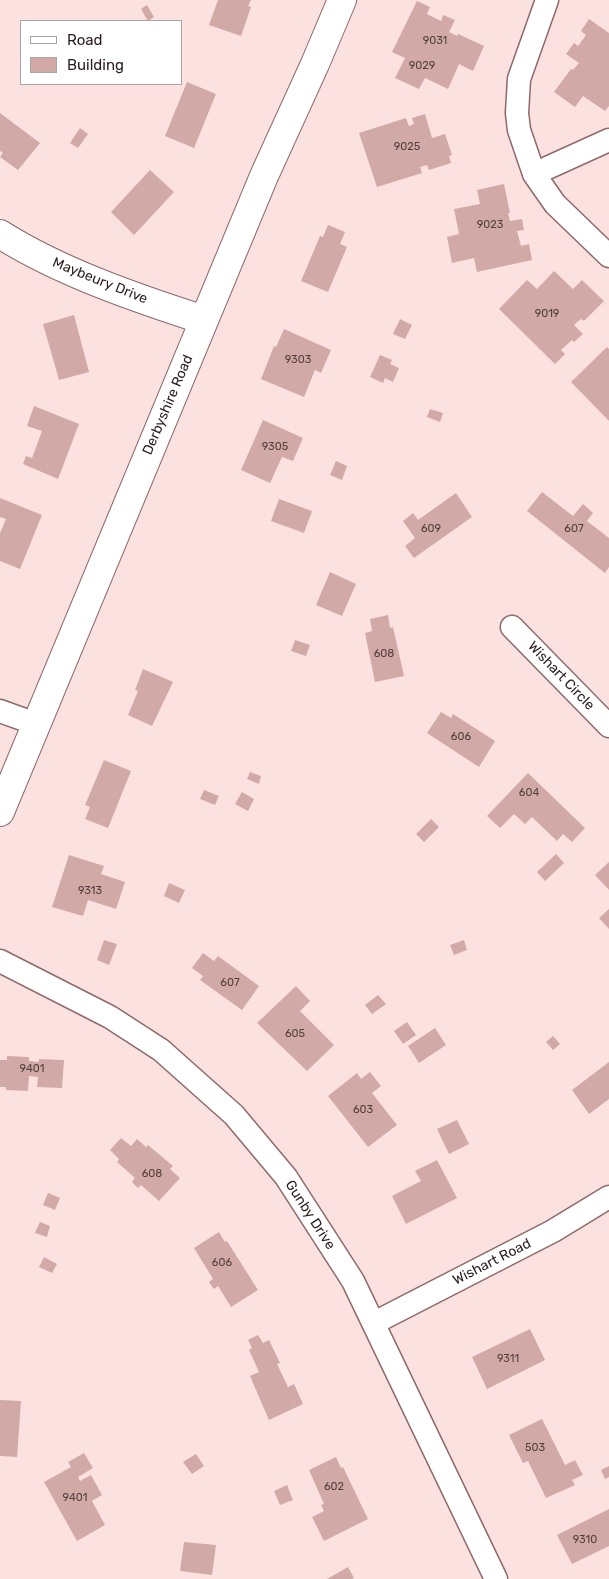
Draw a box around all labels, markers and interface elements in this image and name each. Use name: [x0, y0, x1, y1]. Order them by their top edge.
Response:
legend: [20, 20, 182, 85]
text: Road: [67, 31, 103, 49]
house number: 9031: [423, 34, 447, 48]
text: Building: [67, 56, 124, 74]
house number: 9029: [409, 59, 435, 73]
house number: 9025: [394, 140, 420, 154]
house number: 9023: [477, 218, 503, 232]
street label: Maybeury Drive: [50, 254, 150, 308]
house number: 9019: [535, 307, 559, 321]
street label: Derbyshire Road: [139, 352, 197, 458]
house number: 9303: [285, 353, 311, 367]
house number: 9305: [262, 440, 288, 454]
house number: 609: [421, 522, 441, 536]
house number: 607: [564, 522, 584, 536]
street label: Wishart Circle: [524, 638, 598, 714]
house number: 608: [374, 647, 394, 661]
house number: 606: [451, 730, 471, 744]
house number: 604: [519, 786, 539, 800]
house number: 9313: [78, 884, 102, 898]
house number: 607: [220, 976, 240, 990]
house number: 605: [285, 1027, 305, 1041]
house number: 9401: [20, 1062, 44, 1076]
house number: 603: [353, 1103, 373, 1117]
house number: 608: [142, 1167, 162, 1181]
street label: Gunby Drive: [281, 1177, 339, 1253]
street label: Wishart Road: [450, 1235, 534, 1289]
house number: 606: [212, 1256, 232, 1270]
house number: 9311: [497, 1352, 519, 1366]
house number: 503: [525, 1441, 545, 1455]
house number: 602: [324, 1480, 344, 1494]
house number: 9401: [63, 1491, 87, 1505]
house number: 9310: [573, 1533, 597, 1547]

